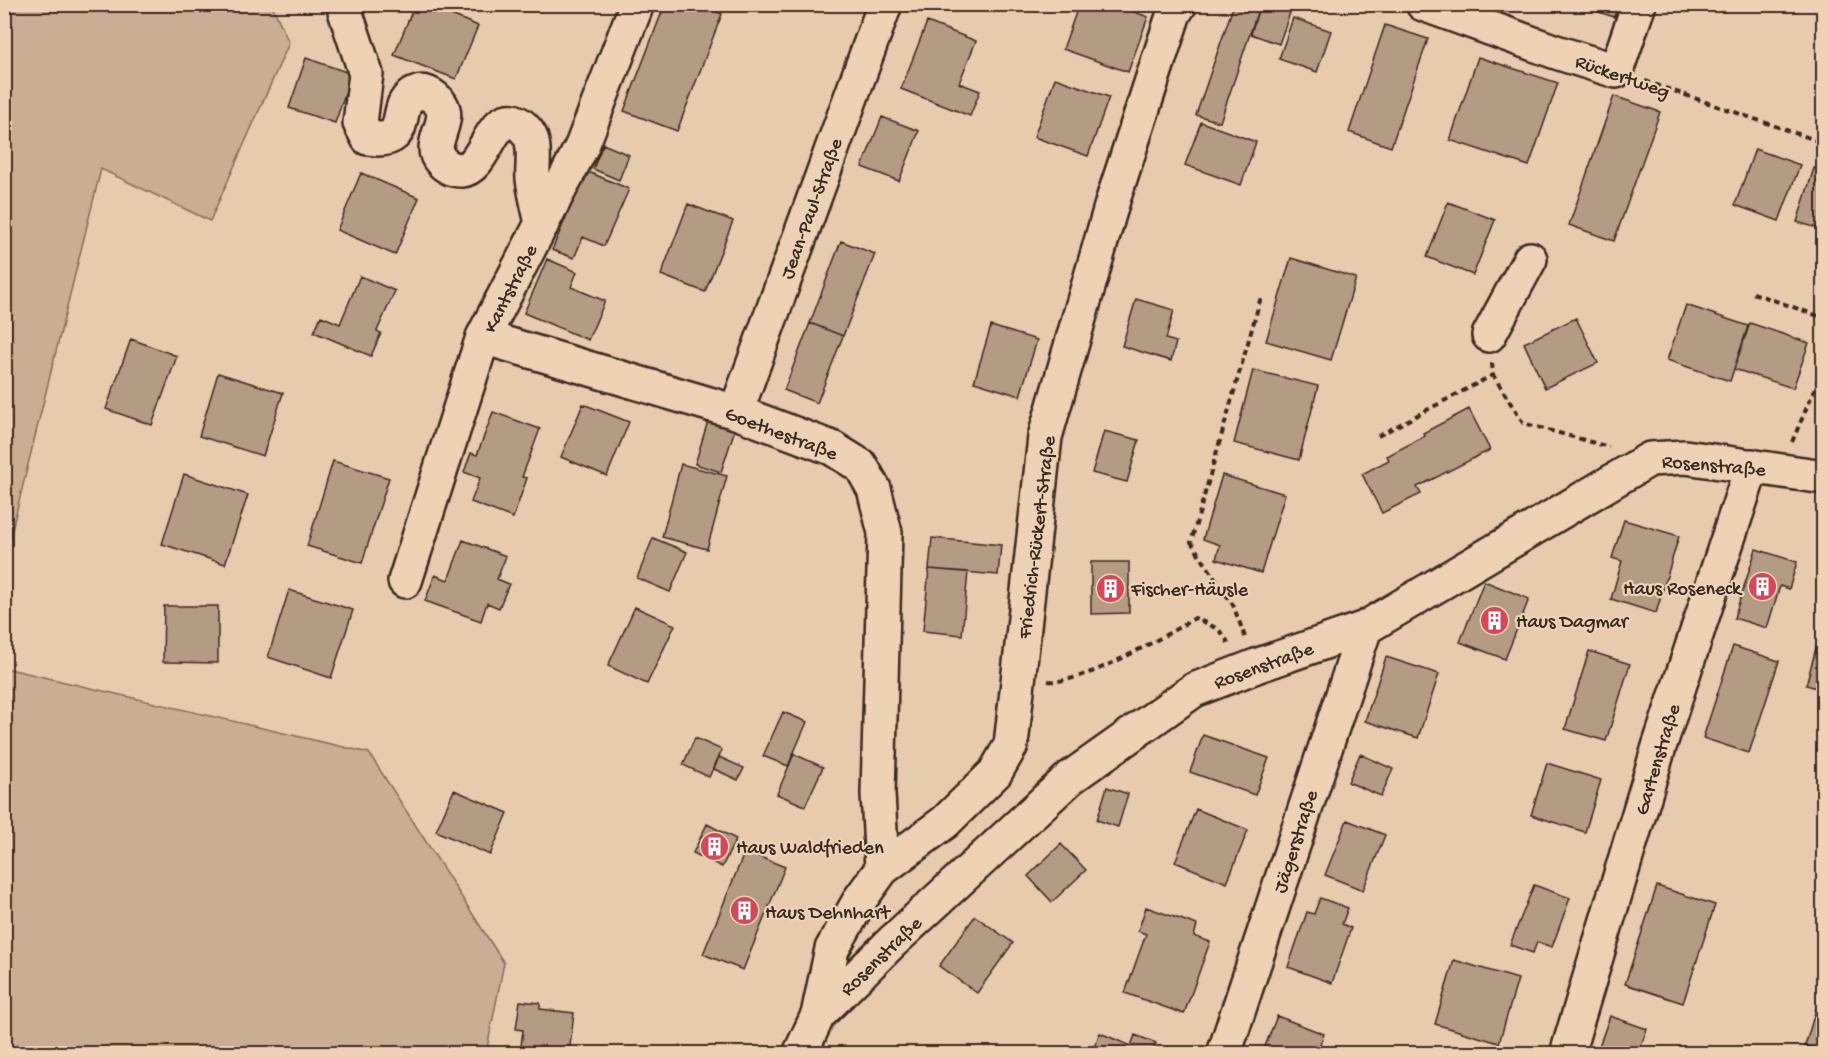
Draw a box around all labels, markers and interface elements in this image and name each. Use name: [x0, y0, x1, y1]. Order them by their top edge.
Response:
street label: Rückertweg: [1572, 51, 1672, 105]
street label: Jean-Paul-Straße: [777, 135, 850, 283]
street label: Kantstraße: [480, 241, 544, 338]
street label: Goethestraße: [721, 403, 841, 468]
street label: Friedrich-Rückert-Straße: [1014, 434, 1062, 641]
street label: Rosenstraße: [1661, 451, 1767, 484]
building icon: Haus Roseneck: [1746, 571, 1778, 603]
building icon: Fischer-Häusle: [1094, 572, 1126, 604]
place label: Haus Roseneck: [1623, 579, 1743, 602]
place label: Fischer-Häusle: [1130, 580, 1249, 603]
building icon: Haus Dagmar: [1479, 604, 1511, 636]
place label: Haus Dagmar: [1516, 612, 1630, 635]
street label: Rosenstraße: [1211, 638, 1318, 696]
street label: Gartenstraße: [1632, 701, 1687, 818]
street label: Jägerstraße: [1270, 787, 1325, 896]
building icon: Haus Waldfrieden: [699, 830, 731, 862]
place label: Haus Waldfrieden: [736, 838, 884, 861]
building icon: Haus Dehnhart: [728, 895, 760, 927]
place label: Haus Dehnhart: [765, 903, 892, 926]
street label: Rosenstraße: [837, 913, 928, 1002]

